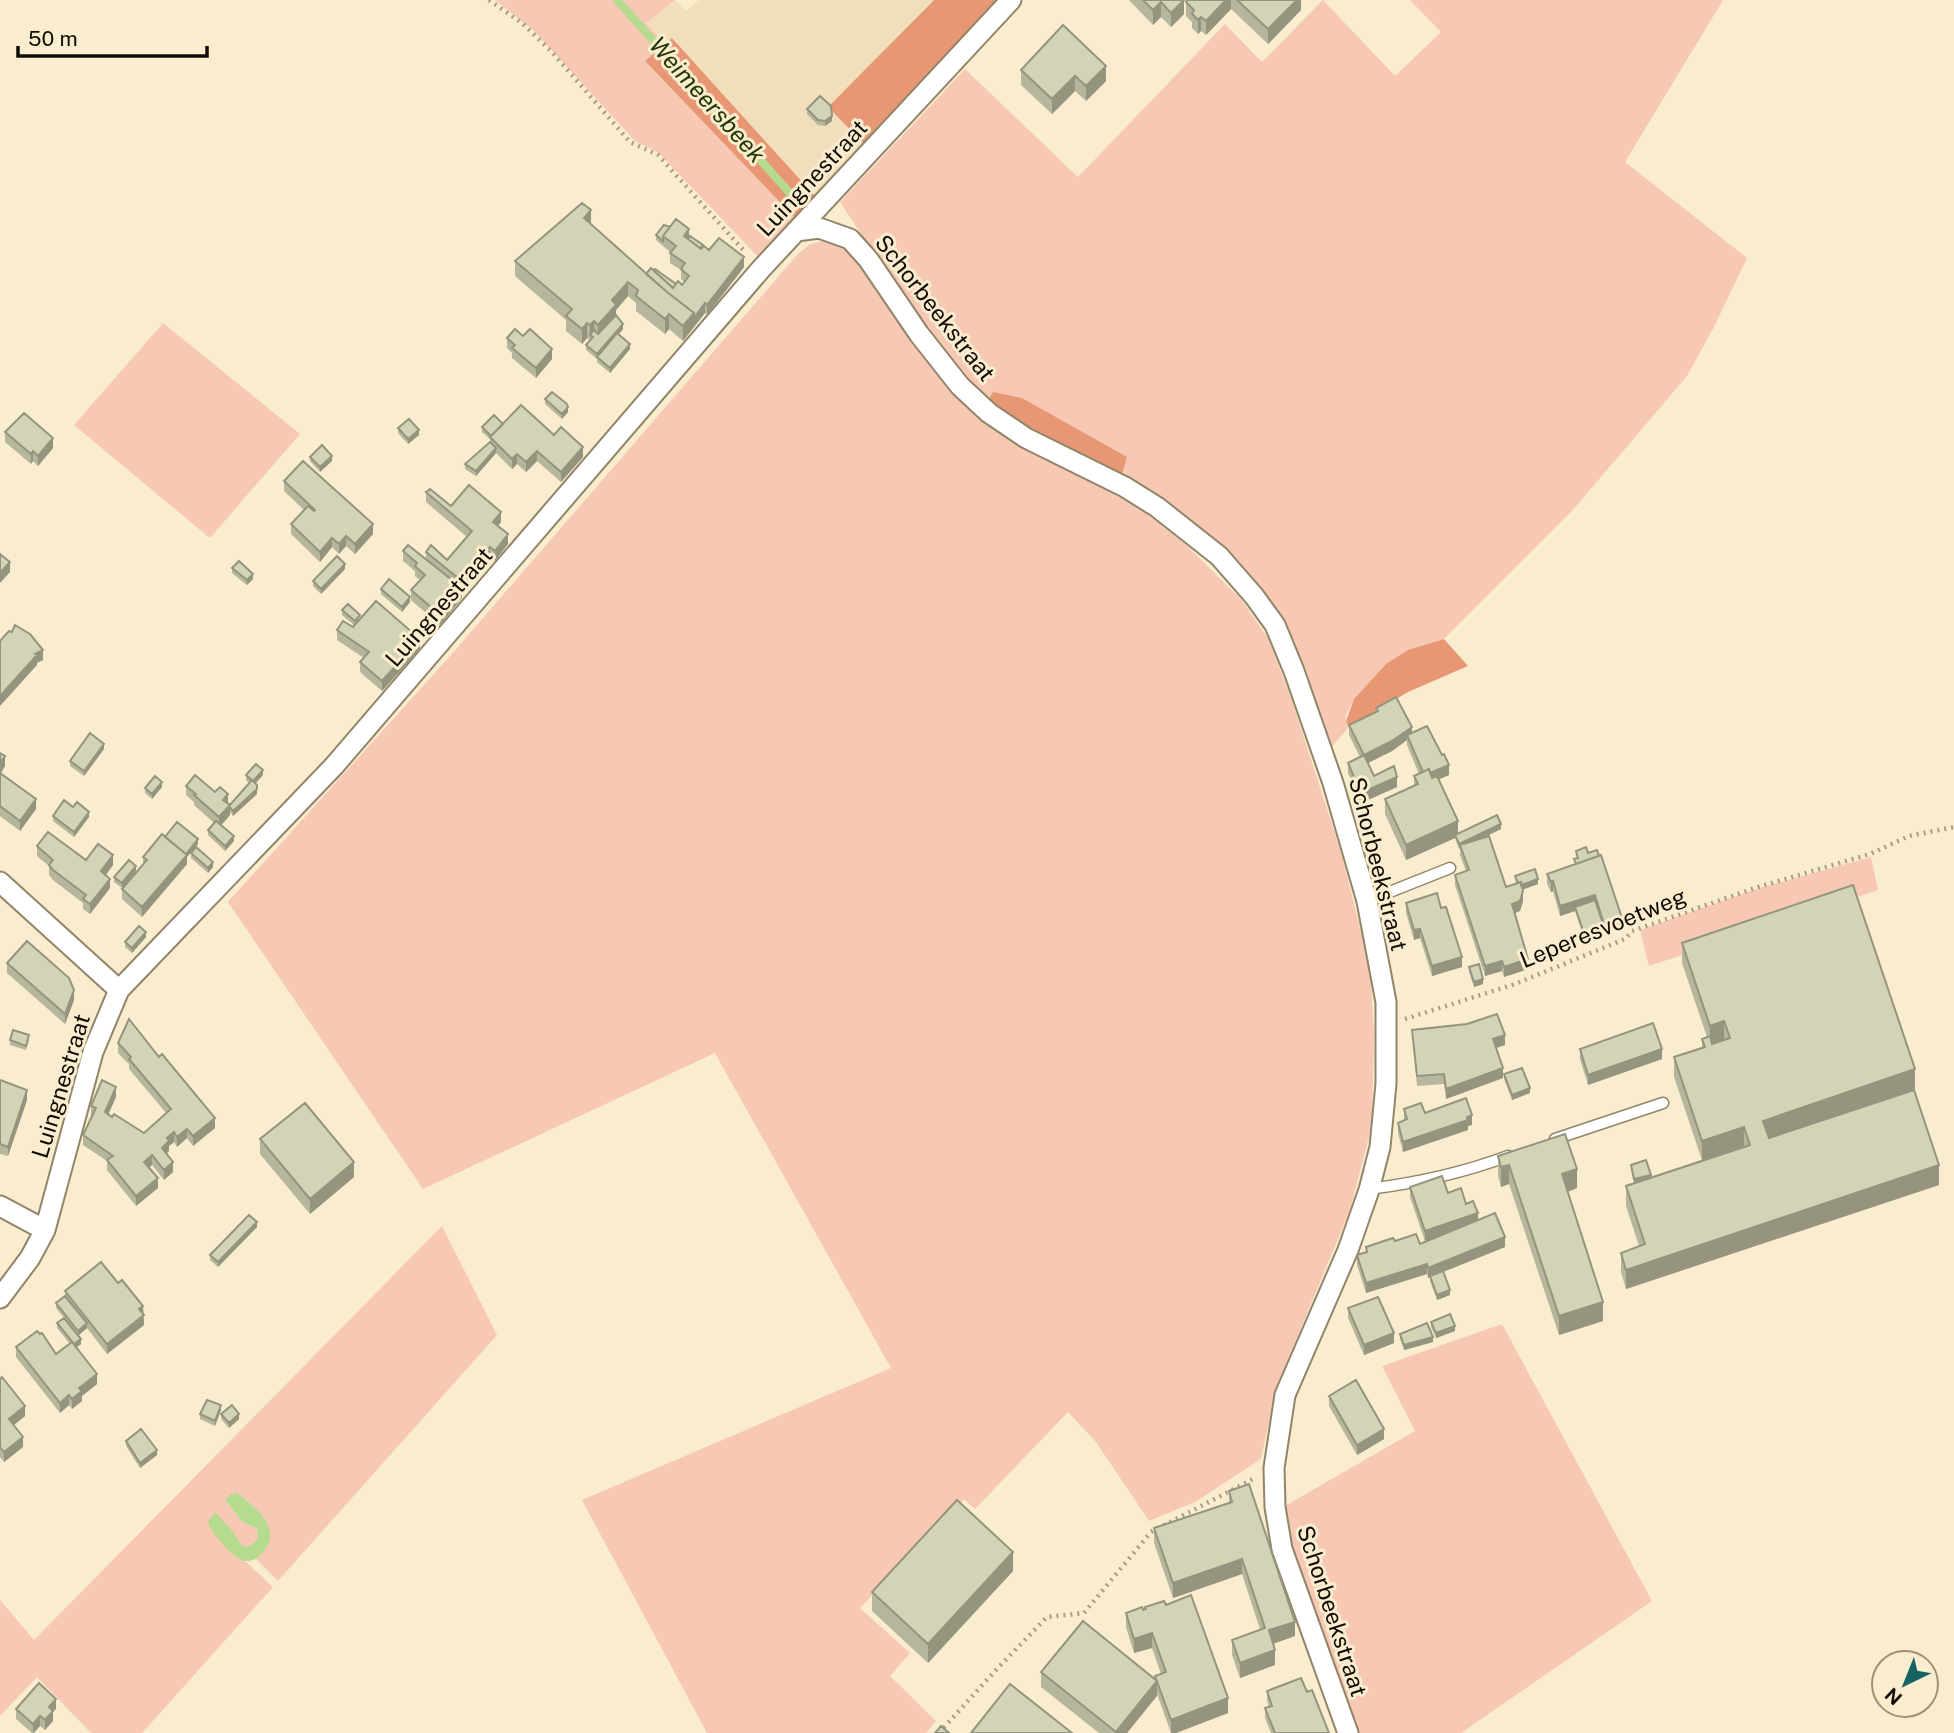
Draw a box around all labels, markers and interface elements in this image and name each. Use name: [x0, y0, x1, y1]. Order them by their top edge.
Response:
scale bar: [18, 14, 206, 58]
text: 50 m: [28, 26, 78, 51]
water label: Weimeersbeek: [644, 31, 772, 168]
street label: Luingnestraat: [751, 114, 872, 241]
street label: Schorbeekstraat: [870, 229, 1001, 386]
street label: Luingnestraat: [379, 542, 498, 672]
street label: Schorbeekstraat: [1344, 774, 1413, 954]
street label: Leperesvoetweg: [1516, 882, 1690, 973]
street label: Luingnestraat: [26, 1011, 95, 1161]
street label: Schorbeekstraat: [1292, 1522, 1373, 1700]
north arrow: [1870, 1649, 1940, 1719]
text: N: [1880, 1683, 1906, 1710]

